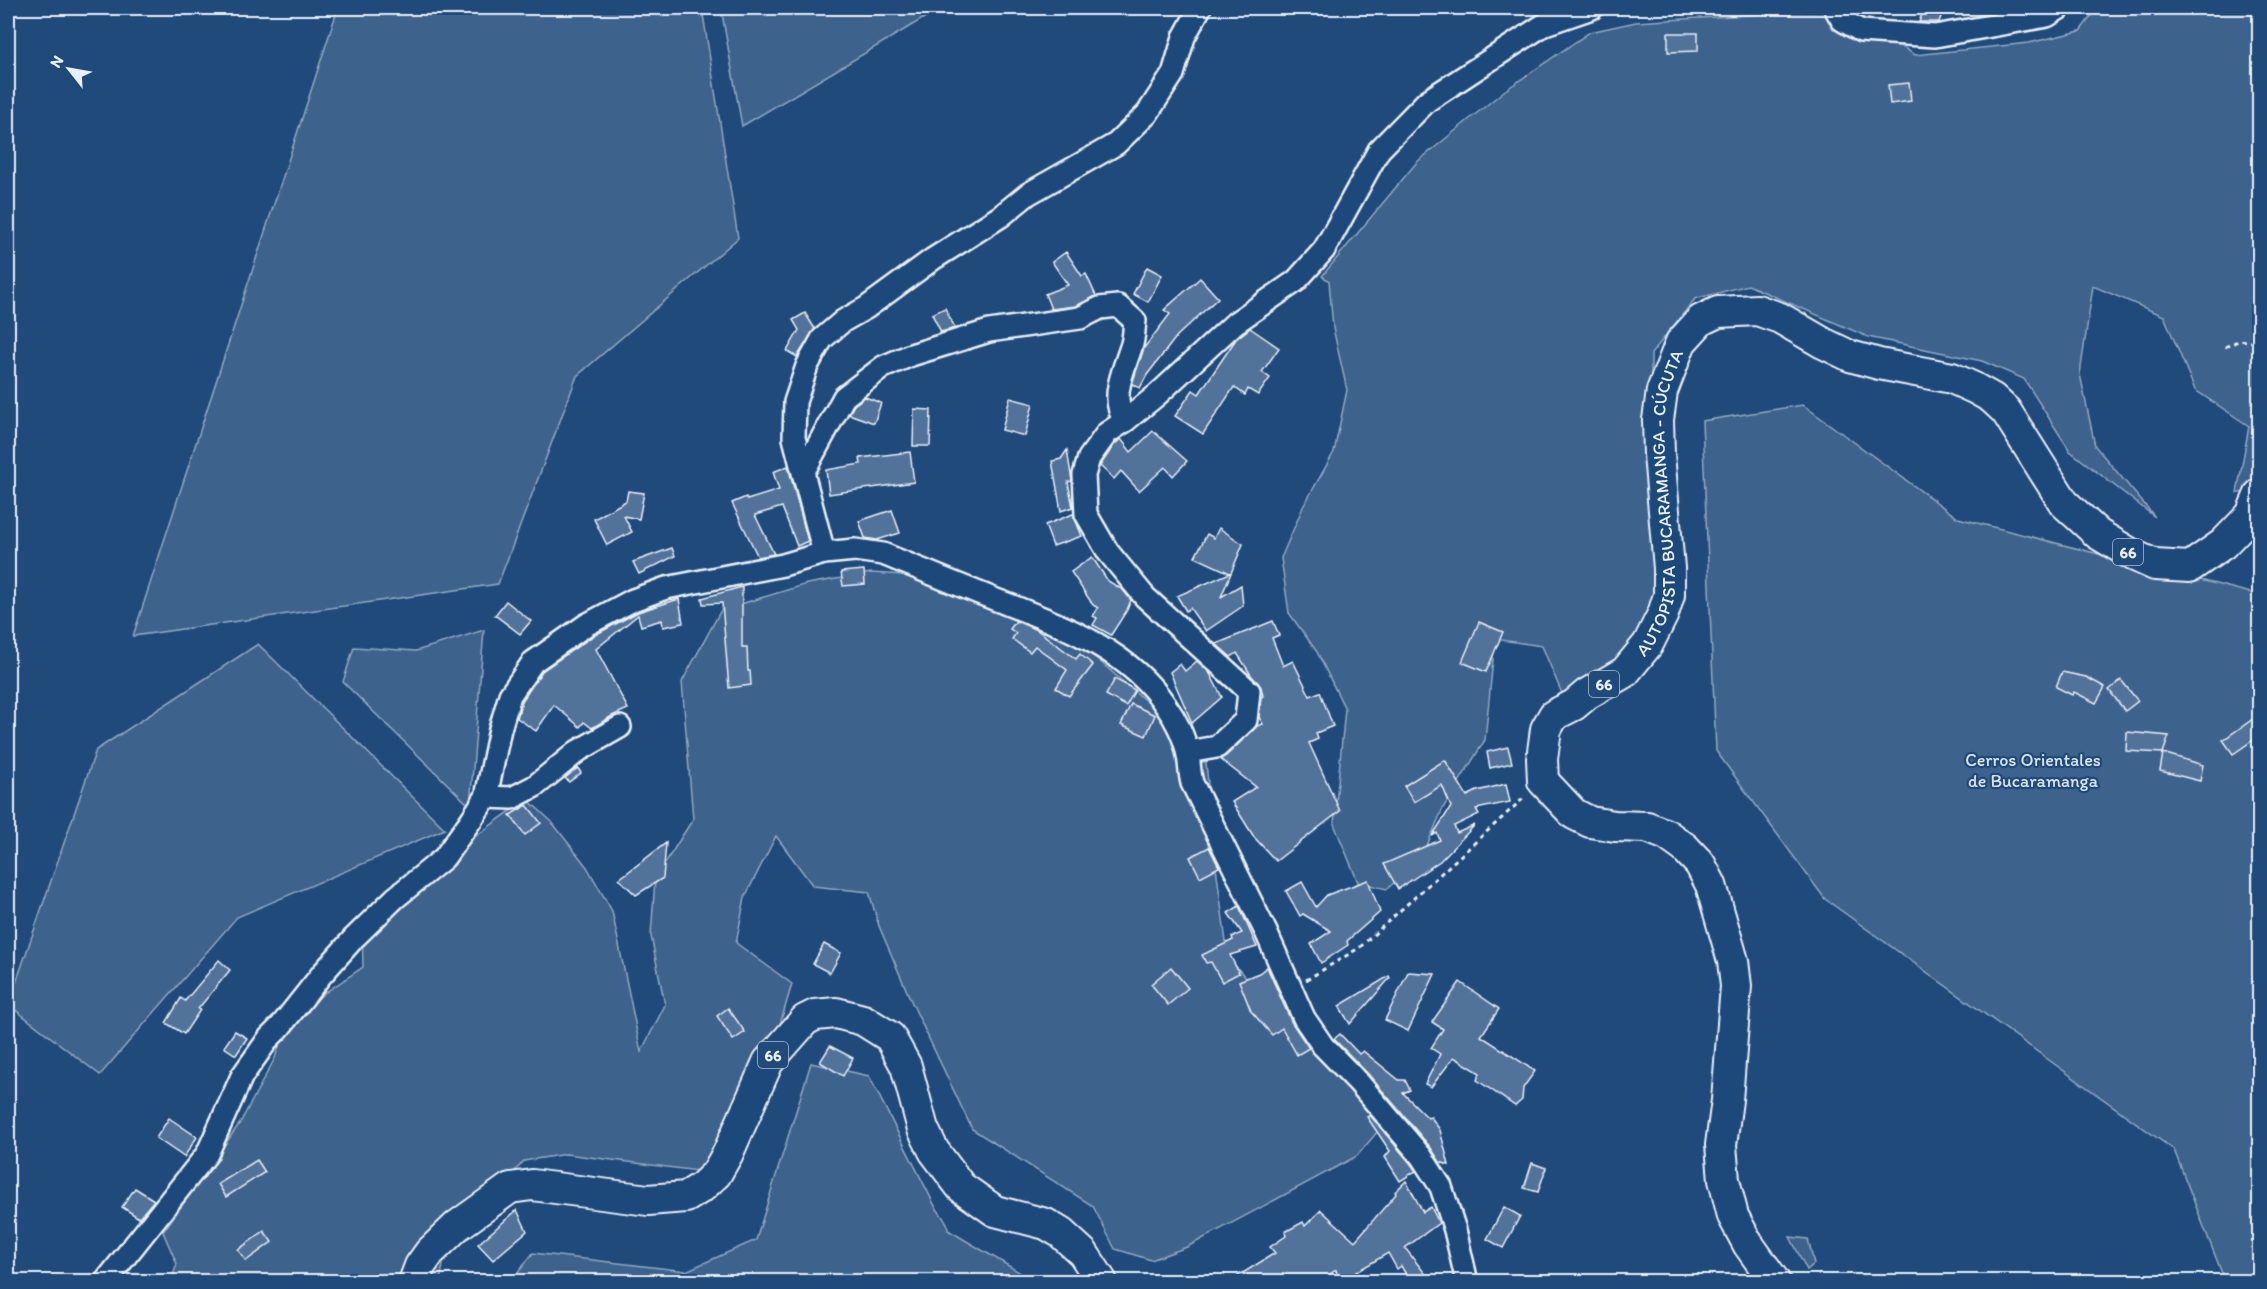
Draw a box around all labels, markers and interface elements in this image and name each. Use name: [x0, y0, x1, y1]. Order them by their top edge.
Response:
north arrow: [39, 39, 99, 99]
text: N: [46, 52, 67, 71]
street label: AUTOPISTA BUCARAMANGA - CÚCUTA: [1631, 346, 1688, 661]
road number: 66: [2113, 539, 2143, 565]
road number: 66: [1589, 671, 1619, 697]
park label: Cerros Orientales de Bucaramanga: [1965, 749, 2101, 792]
road number: 66: [758, 1042, 788, 1068]

